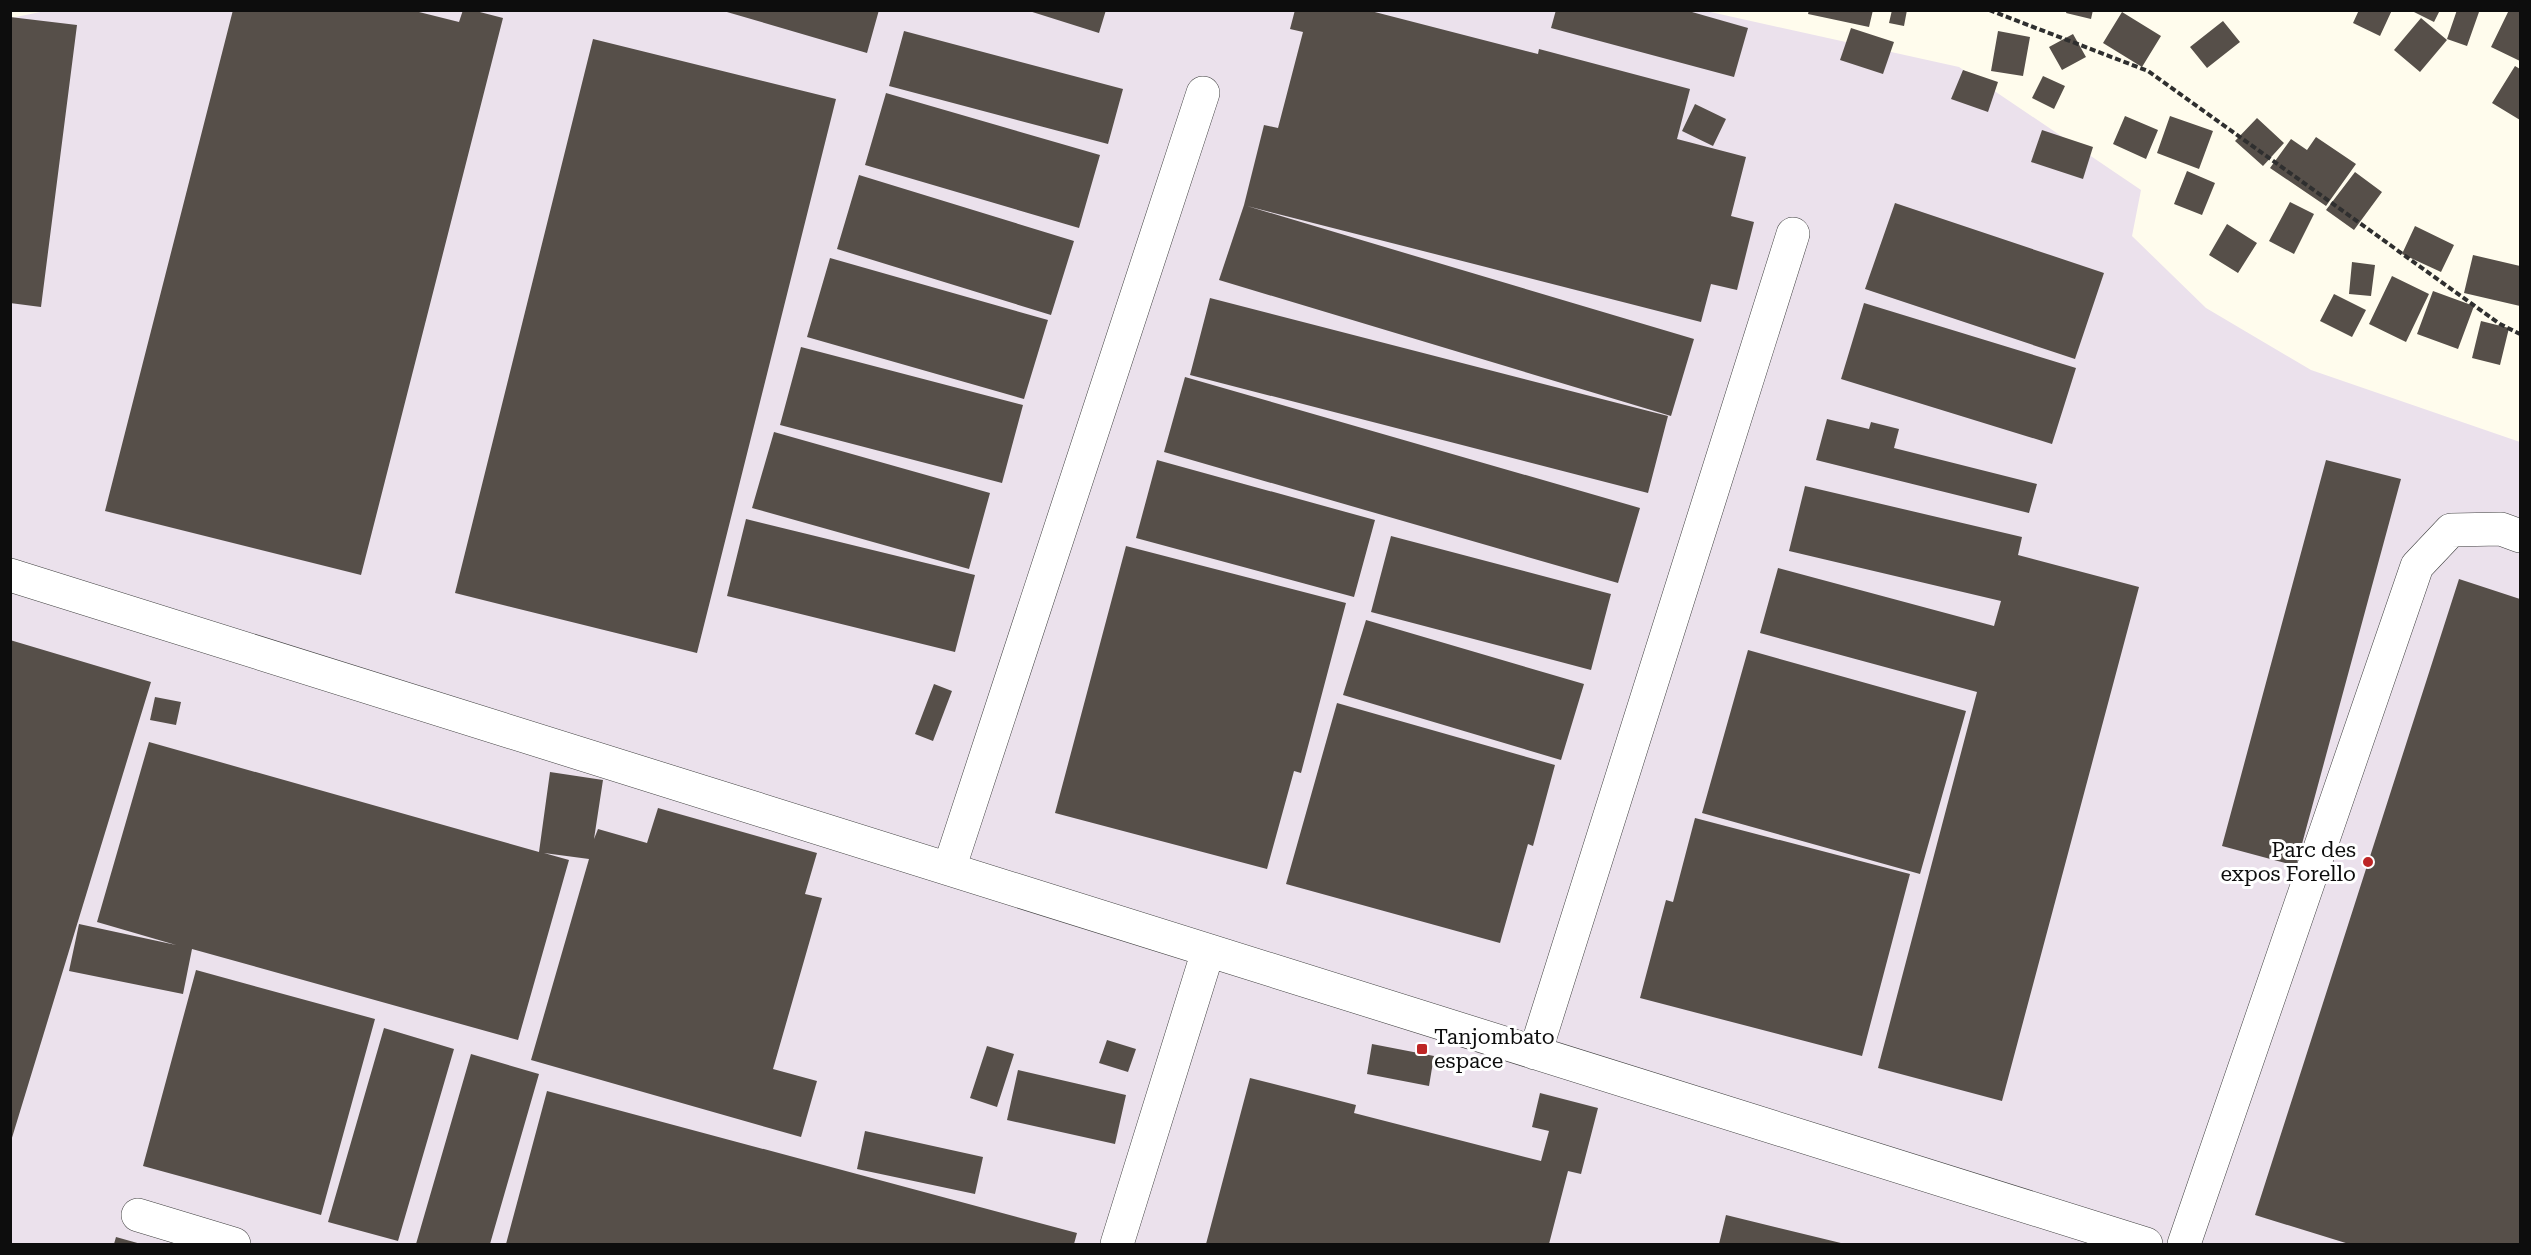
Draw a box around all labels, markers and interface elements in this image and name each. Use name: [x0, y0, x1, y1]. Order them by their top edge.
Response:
place label: Parc des expos Forello: [2221, 838, 2356, 886]
marker: Parc des expos Forello: [2361, 855, 2375, 869]
place label: Tanjombato espace: [1434, 1025, 1555, 1073]
marker: Tanjombato espace: [1415, 1042, 1429, 1056]

